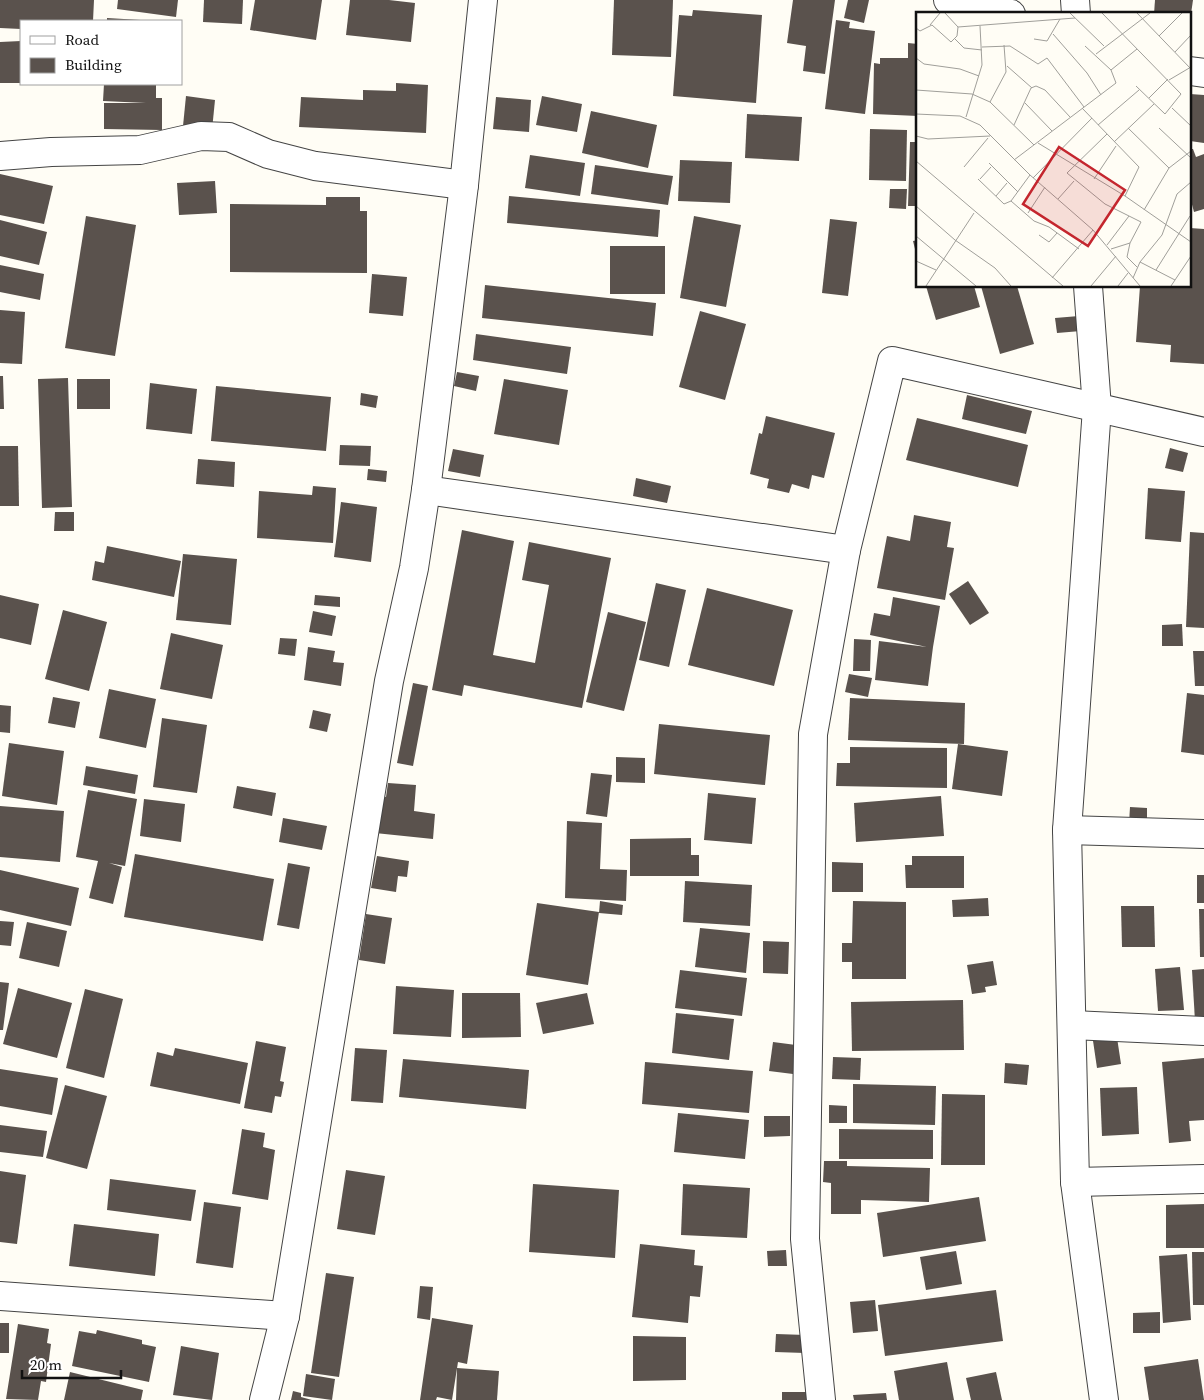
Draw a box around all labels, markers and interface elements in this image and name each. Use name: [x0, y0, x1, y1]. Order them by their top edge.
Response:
inset map: [916, 12, 1192, 288]
legend: [20, 20, 182, 85]
text: Road: [65, 29, 99, 50]
text: Building: [65, 54, 122, 75]
scale bar: [22, 1348, 121, 1380]
text: 20 m: [30, 1354, 62, 1375]

